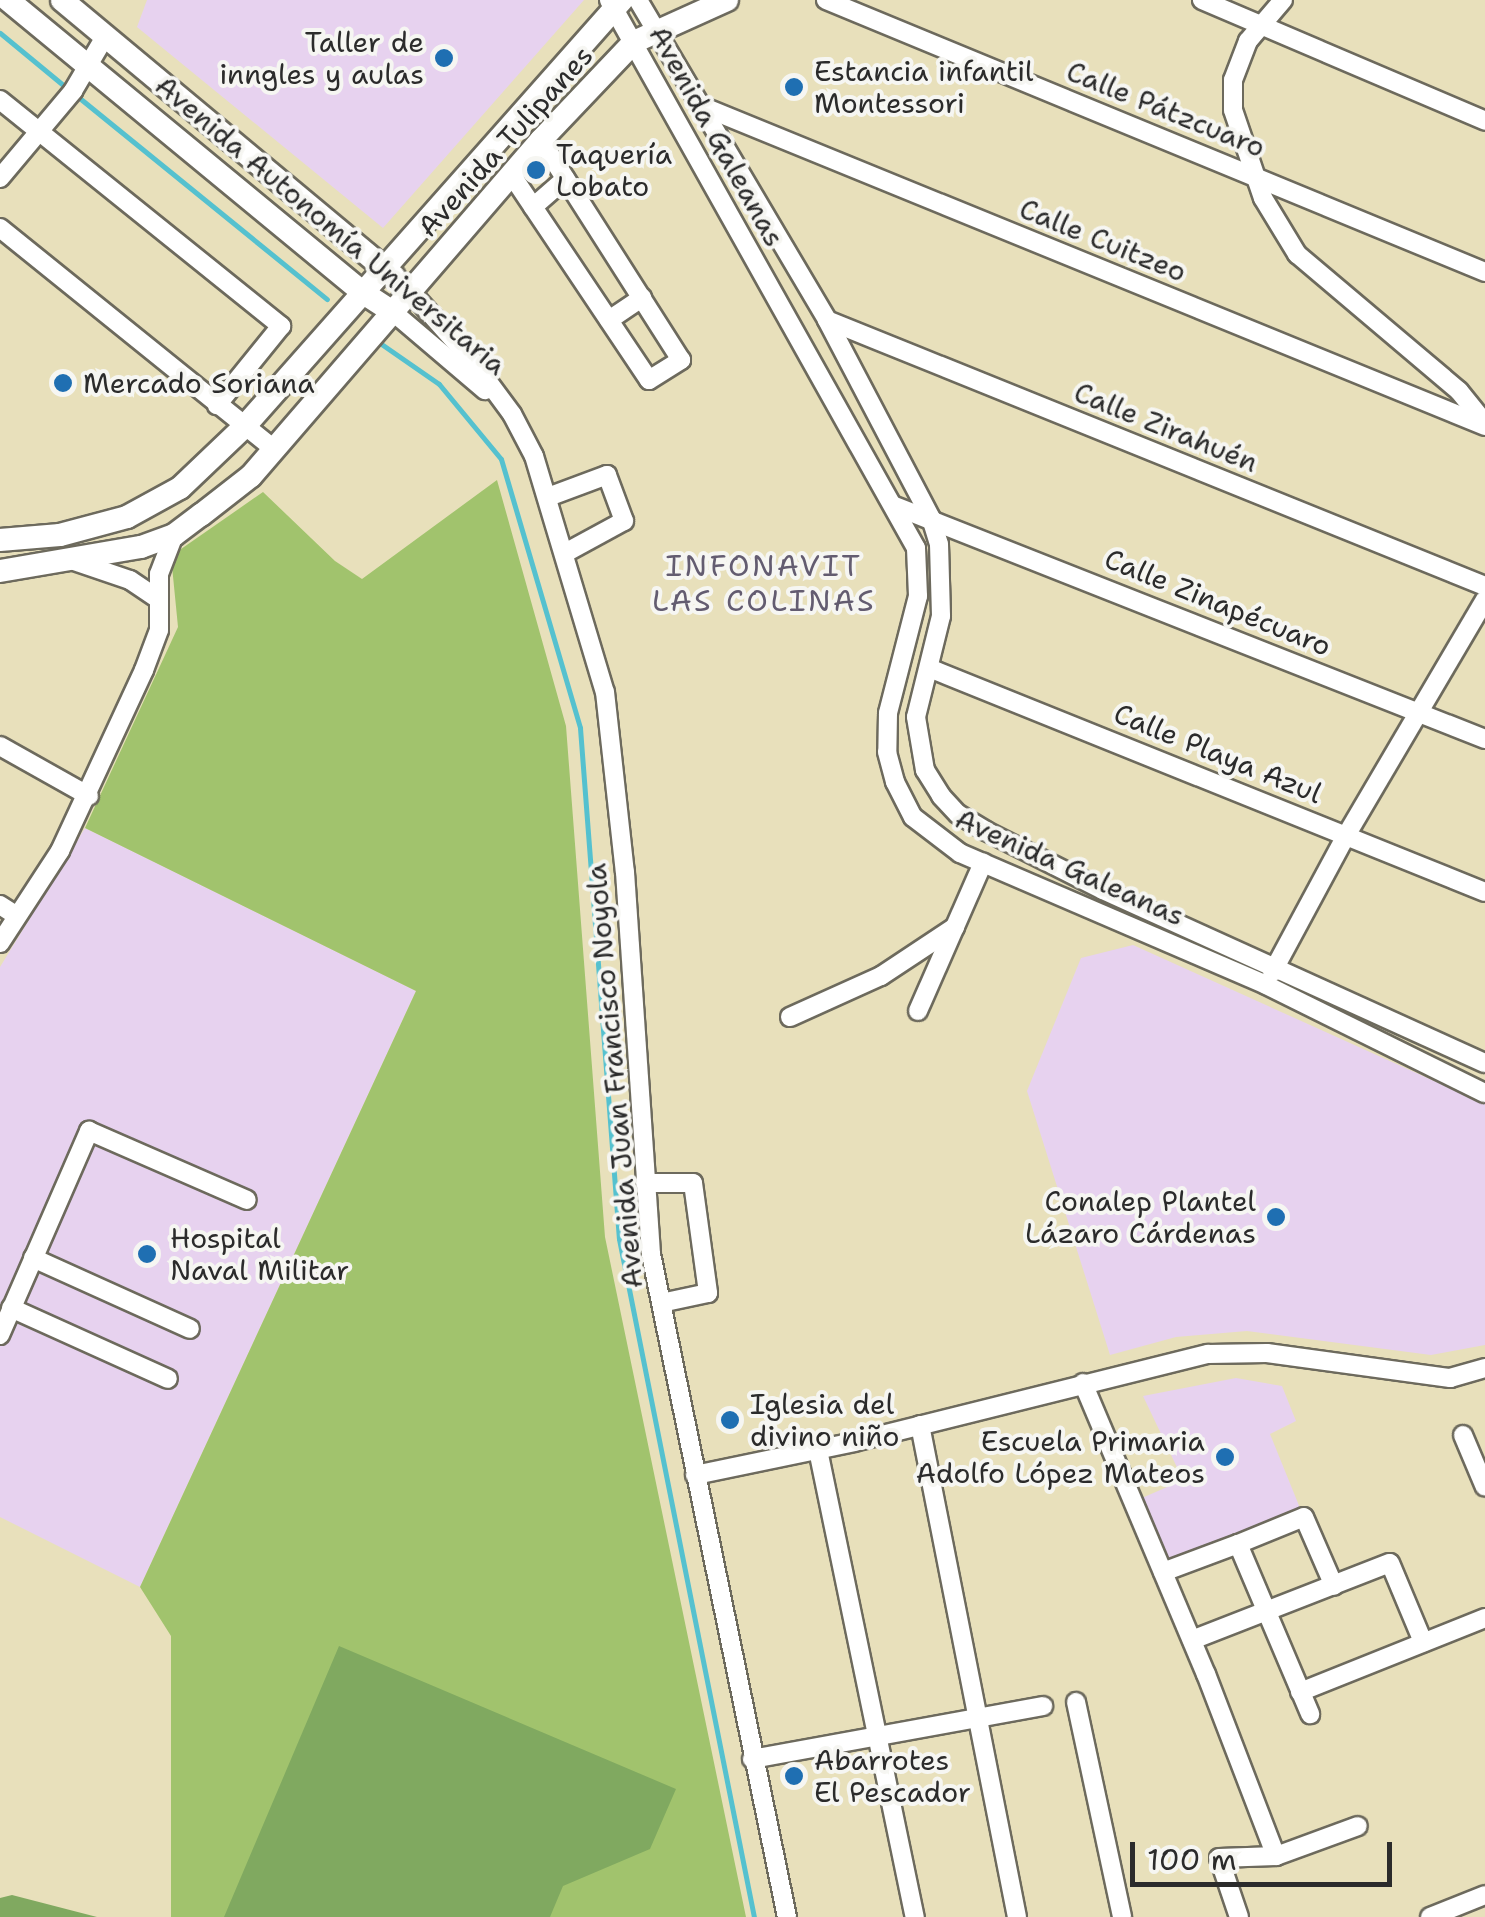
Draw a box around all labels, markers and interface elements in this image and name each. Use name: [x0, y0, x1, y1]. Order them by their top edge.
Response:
street label: Avenida Galeanas: [642, 20, 792, 252]
place label: Taller de inngles y aulas: [220, 25, 424, 91]
street label: Avenida Tulipanes: [410, 39, 600, 243]
marker: Taller de inngles y aulas: [433, 47, 455, 69]
place label: Estancia infantil Montessori: [814, 54, 1034, 120]
street label: Calle Pátzcuaro: [1062, 54, 1270, 164]
street label: Avenida Autonomía Universitaria: [149, 68, 513, 382]
marker: Estancia infantil Montessori: [783, 76, 805, 98]
place label: Taquería Lobato: [556, 137, 672, 203]
marker: Taquería Lobato: [525, 159, 547, 181]
street label: Calle Cuitzeo: [1015, 191, 1191, 289]
place label: Mercado Soriana: [83, 366, 315, 400]
marker: Mercado Soriana: [52, 372, 74, 394]
street label: Calle Zirahuén: [1069, 375, 1263, 479]
street label: Calle Zinapécuaro: [1100, 541, 1336, 663]
district label: INFONAVIT LAS COLINAS: [652, 548, 876, 618]
street label: Calle Playa Azul: [1109, 696, 1327, 810]
street label: Avenida Galeanas: [950, 801, 1190, 933]
street label: Avenida Juan Francisco Noyola: [579, 862, 649, 1290]
place label: Conalep Plantel Lázaro Cárdenas: [1025, 1184, 1256, 1250]
marker: Conalep Plantel Lázaro Cárdenas: [1265, 1206, 1287, 1228]
place label: Hospital Naval Militar: [170, 1221, 349, 1287]
marker: Hospital Naval Militar: [134, 1241, 160, 1267]
place label: Iglesia del divino niño: [750, 1387, 900, 1453]
marker: Iglesia del divino niño: [719, 1409, 741, 1431]
place label: Escuela Primaria Adolfo López Mateos: [916, 1424, 1205, 1490]
marker: Escuela Primaria Adolfo López Mateos: [1214, 1446, 1236, 1468]
place label: Abarrotes El Pescador: [814, 1743, 971, 1809]
marker: Abarrotes El Pescador: [783, 1765, 805, 1787]
scale bar: [1135, 1822, 1398, 1884]
text: 100 m: [1147, 1839, 1237, 1880]

